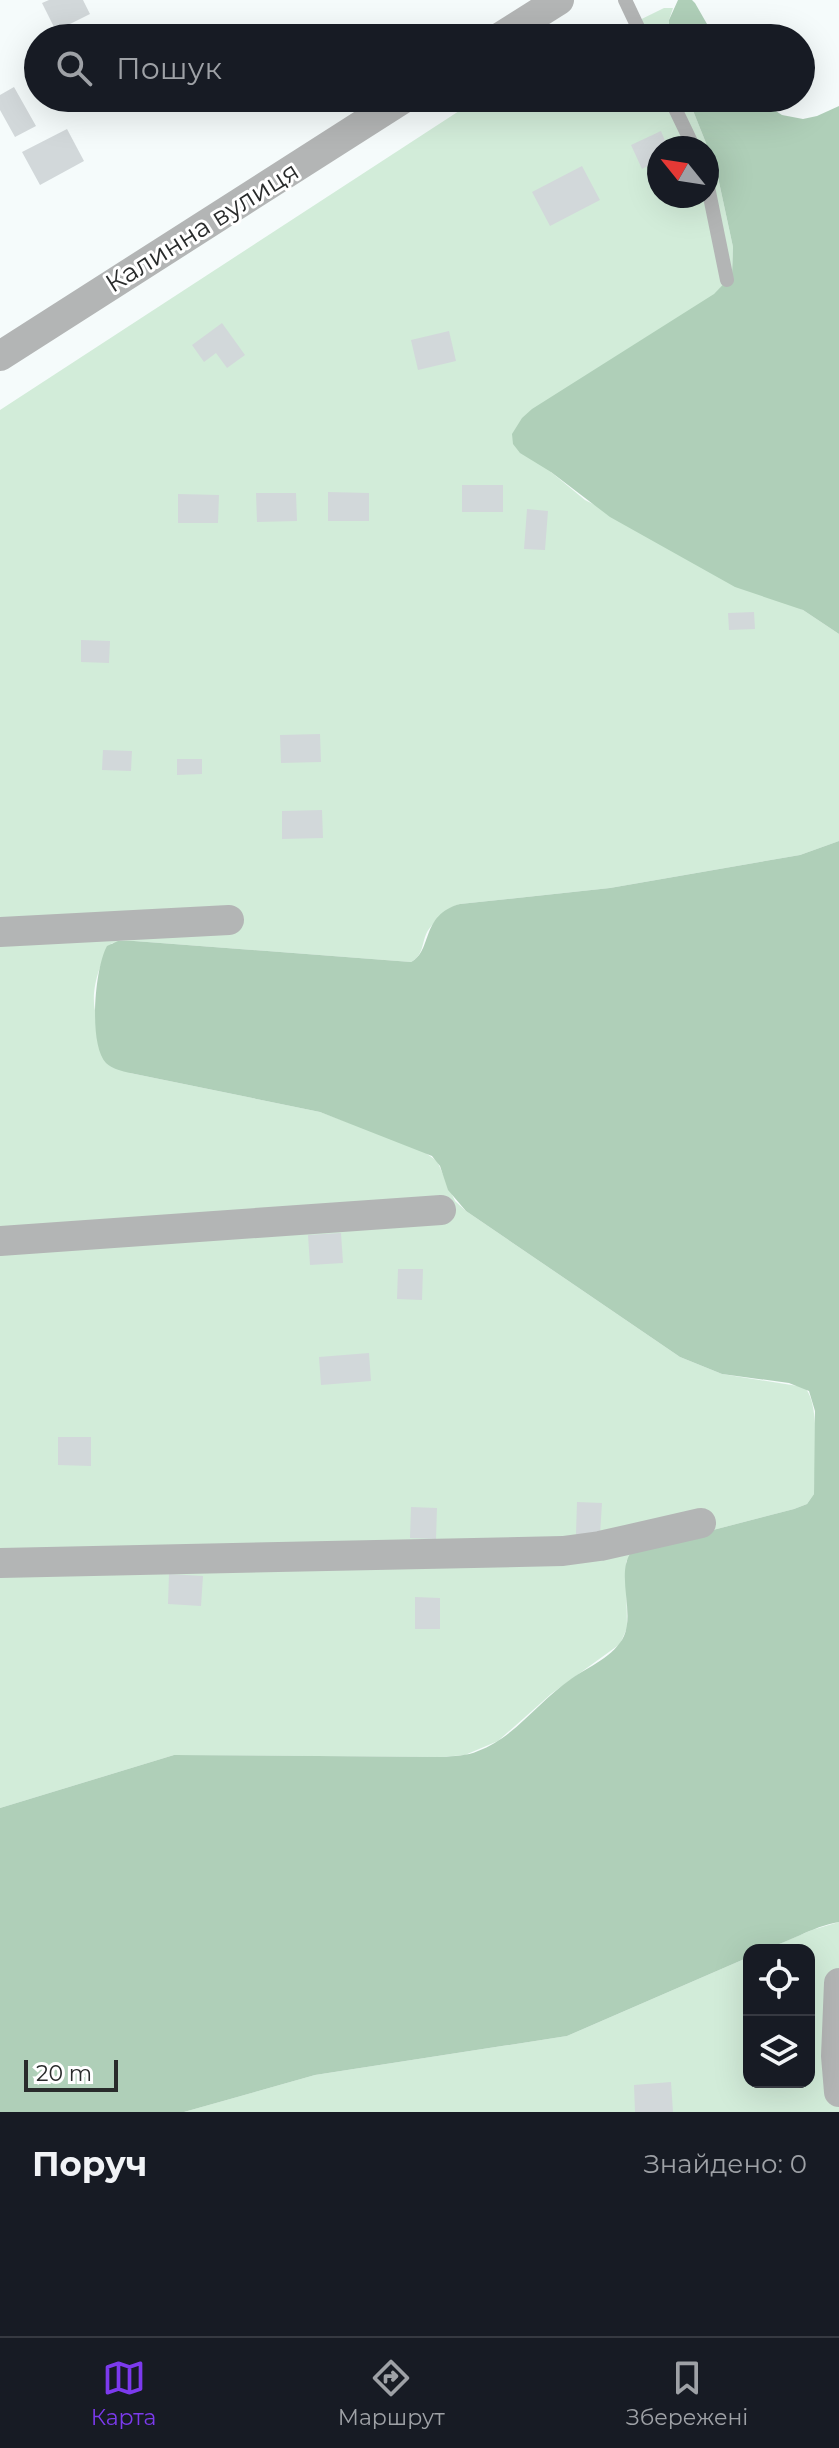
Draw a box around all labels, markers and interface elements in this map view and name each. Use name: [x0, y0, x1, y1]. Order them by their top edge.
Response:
search box: [24, 24, 815, 112]
icon: search: [52, 46, 96, 90]
text: Пошук: [116, 50, 222, 87]
north arrow: [647, 136, 719, 208]
street label: Калинна вулиця: [99, 155, 305, 299]
map controls: [743, 1944, 815, 2088]
button: locate: [743, 1944, 815, 2016]
button: layers: [743, 2016, 815, 2088]
scale bar: [24, 2056, 118, 2092]
text: 20 m: [36, 2060, 92, 2087]
text: Поруч: [32, 2143, 147, 2185]
text: Знайдено: 0: [644, 2148, 807, 2180]
tab: Карта: [91, 2356, 156, 2431]
tab: Маршрут: [338, 2356, 445, 2431]
tab: Збережені: [626, 2356, 748, 2431]

